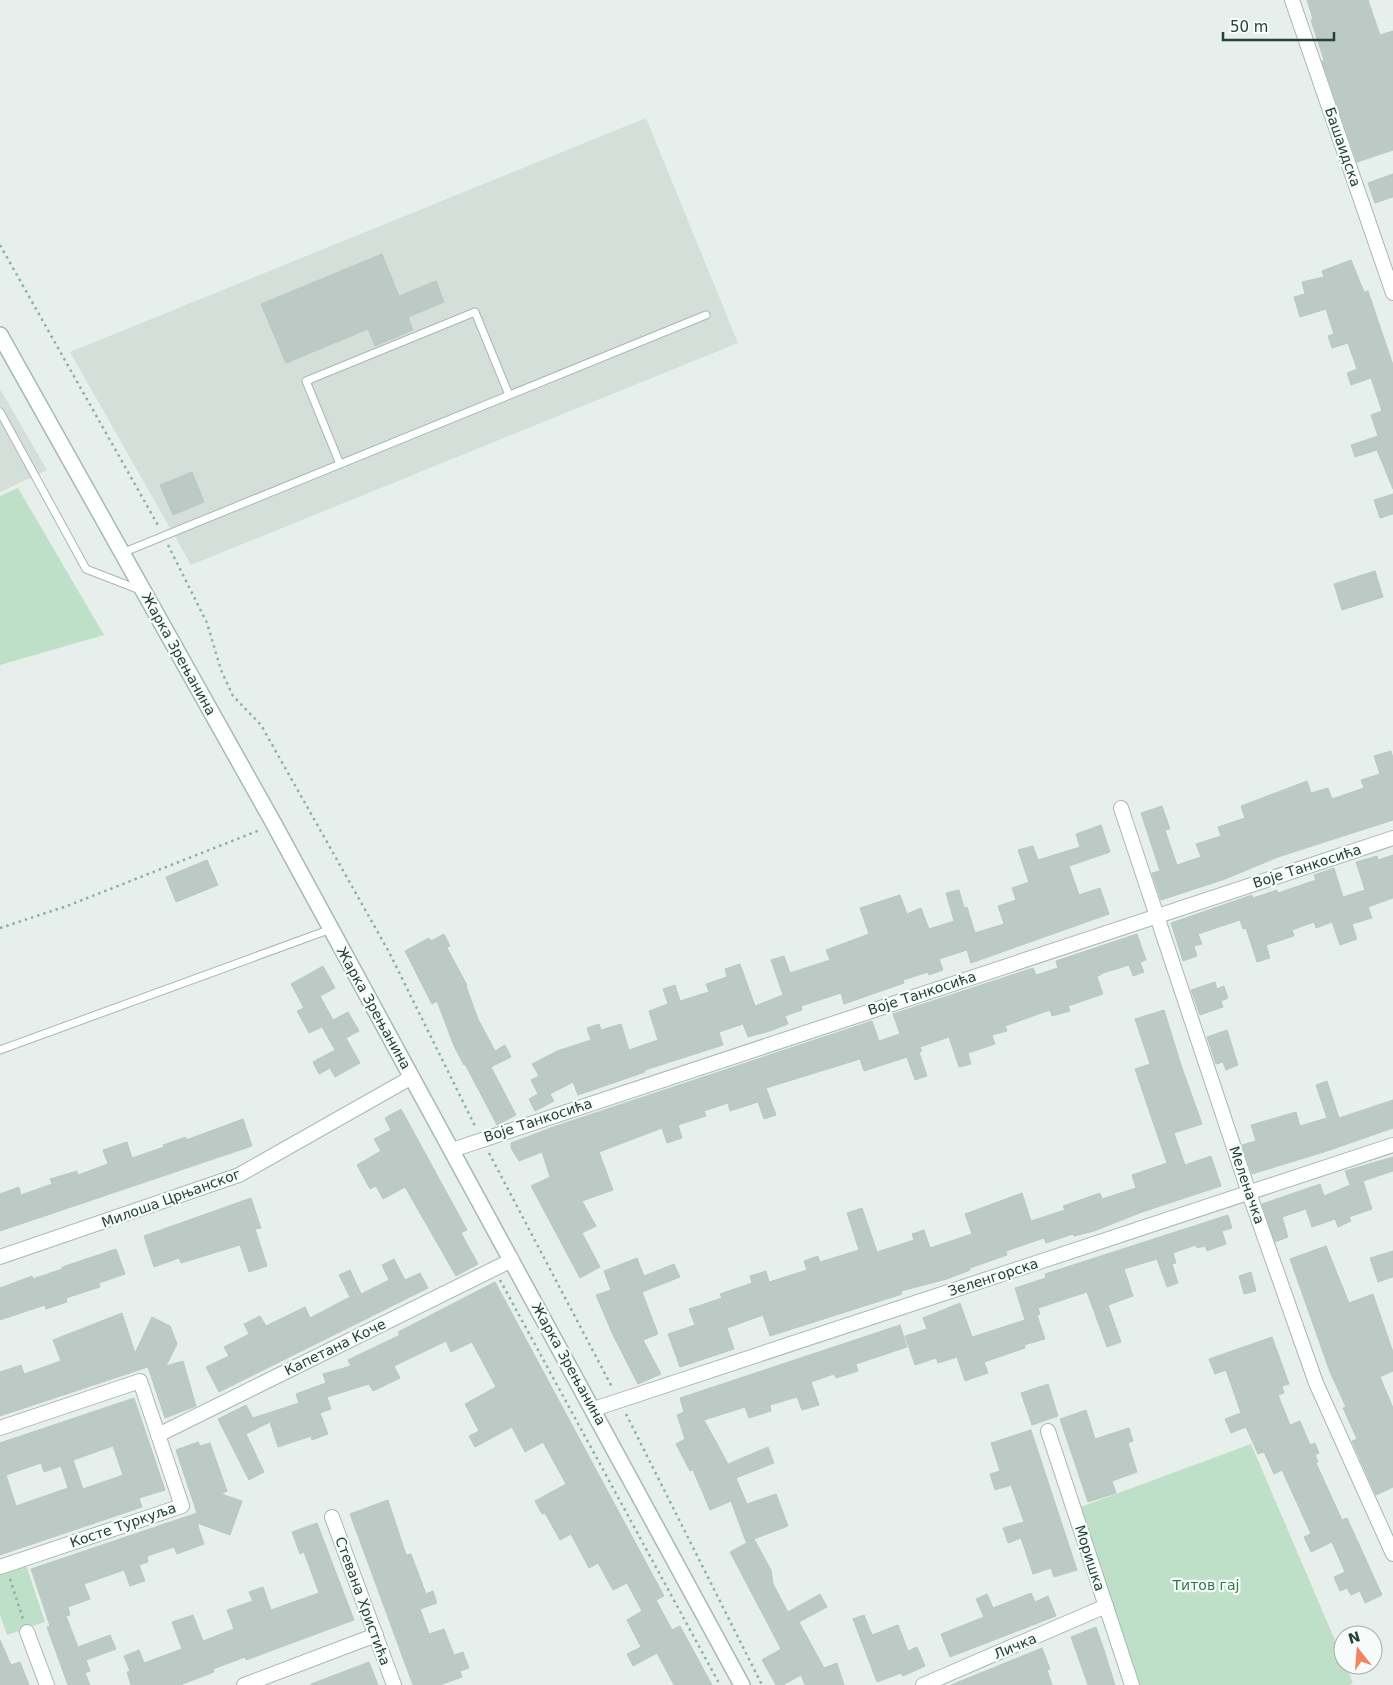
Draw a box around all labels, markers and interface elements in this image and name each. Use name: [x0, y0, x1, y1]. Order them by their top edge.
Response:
scale bar: [1223, 10, 1334, 42]
text: 50 m: [1230, 18, 1268, 36]
street label: Башаидска: [1322, 105, 1364, 189]
street label: Жарка Зрењанина: [139, 590, 219, 718]
street label: Воје Танкосића: [1251, 841, 1363, 891]
street label: Жарка Зрењанина: [334, 944, 414, 1072]
street label: Воје Танкосића: [866, 968, 978, 1018]
street label: Воје Танкосића: [482, 1095, 594, 1145]
street label: Меленачка: [1226, 1144, 1268, 1226]
street label: Милоша Црњанског: [99, 1165, 243, 1231]
street label: Зеленгорска: [946, 1255, 1040, 1299]
street label: Жарка Зрењанина: [529, 1300, 609, 1428]
street label: Капетана Коче: [282, 1316, 388, 1378]
street label: Косте Туркуља: [68, 1499, 178, 1551]
street label: Моришка: [1072, 1523, 1108, 1593]
street label: Стевана Христића: [332, 1534, 394, 1668]
park label: Титов гај: [1172, 1577, 1239, 1593]
north arrow: [1333, 1625, 1383, 1675]
text: N: [1346, 1628, 1362, 1647]
street label: Личка: [991, 1630, 1039, 1662]

